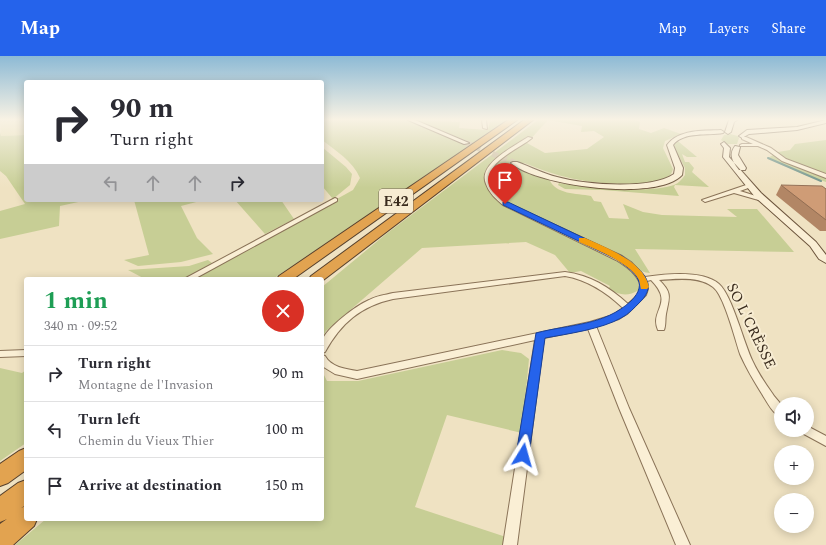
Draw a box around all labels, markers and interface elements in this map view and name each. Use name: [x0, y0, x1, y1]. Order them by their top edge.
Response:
text: Map: [20, 14, 60, 43]
text: Map: [658, 18, 687, 39]
text: Layers: [709, 18, 749, 39]
text: Share: [771, 18, 806, 39]
text: 90 m: [110, 87, 174, 130]
icon: right: [44, 96, 96, 148]
text: Turn right: [110, 126, 193, 153]
pin: [488, 163, 522, 204]
icon: arrive: [494, 169, 516, 191]
icon: left: [100, 172, 122, 194]
icon: ahead: [142, 172, 164, 194]
icon: ahead: [184, 172, 206, 194]
icon: right: [226, 172, 248, 194]
road number: E42: [379, 189, 413, 213]
street label: SO L'CRÈSSE: [720, 279, 782, 373]
text: 1 min: [44, 283, 108, 319]
button: close: [262, 290, 304, 332]
text: 340 m · 09:52: [44, 316, 117, 336]
text: Turn right: [78, 352, 151, 375]
text: 90 m: [272, 362, 304, 385]
icon: right: [44, 363, 66, 385]
text: Montagne de l'Invasion: [78, 375, 213, 395]
map controls: [774, 397, 814, 533]
button: sound: [774, 397, 814, 437]
text: Turn left: [78, 408, 140, 431]
text: 100 m: [265, 418, 304, 441]
icon: left: [44, 419, 66, 441]
text: Chemin du Vieux Thier: [78, 431, 214, 451]
position arrow: [502, 434, 544, 476]
button: +: [774, 445, 814, 485]
text: Arrive at destination: [78, 474, 222, 497]
text: 150 m: [265, 474, 304, 497]
icon: arrive: [44, 475, 66, 497]
button: −: [774, 493, 814, 533]

